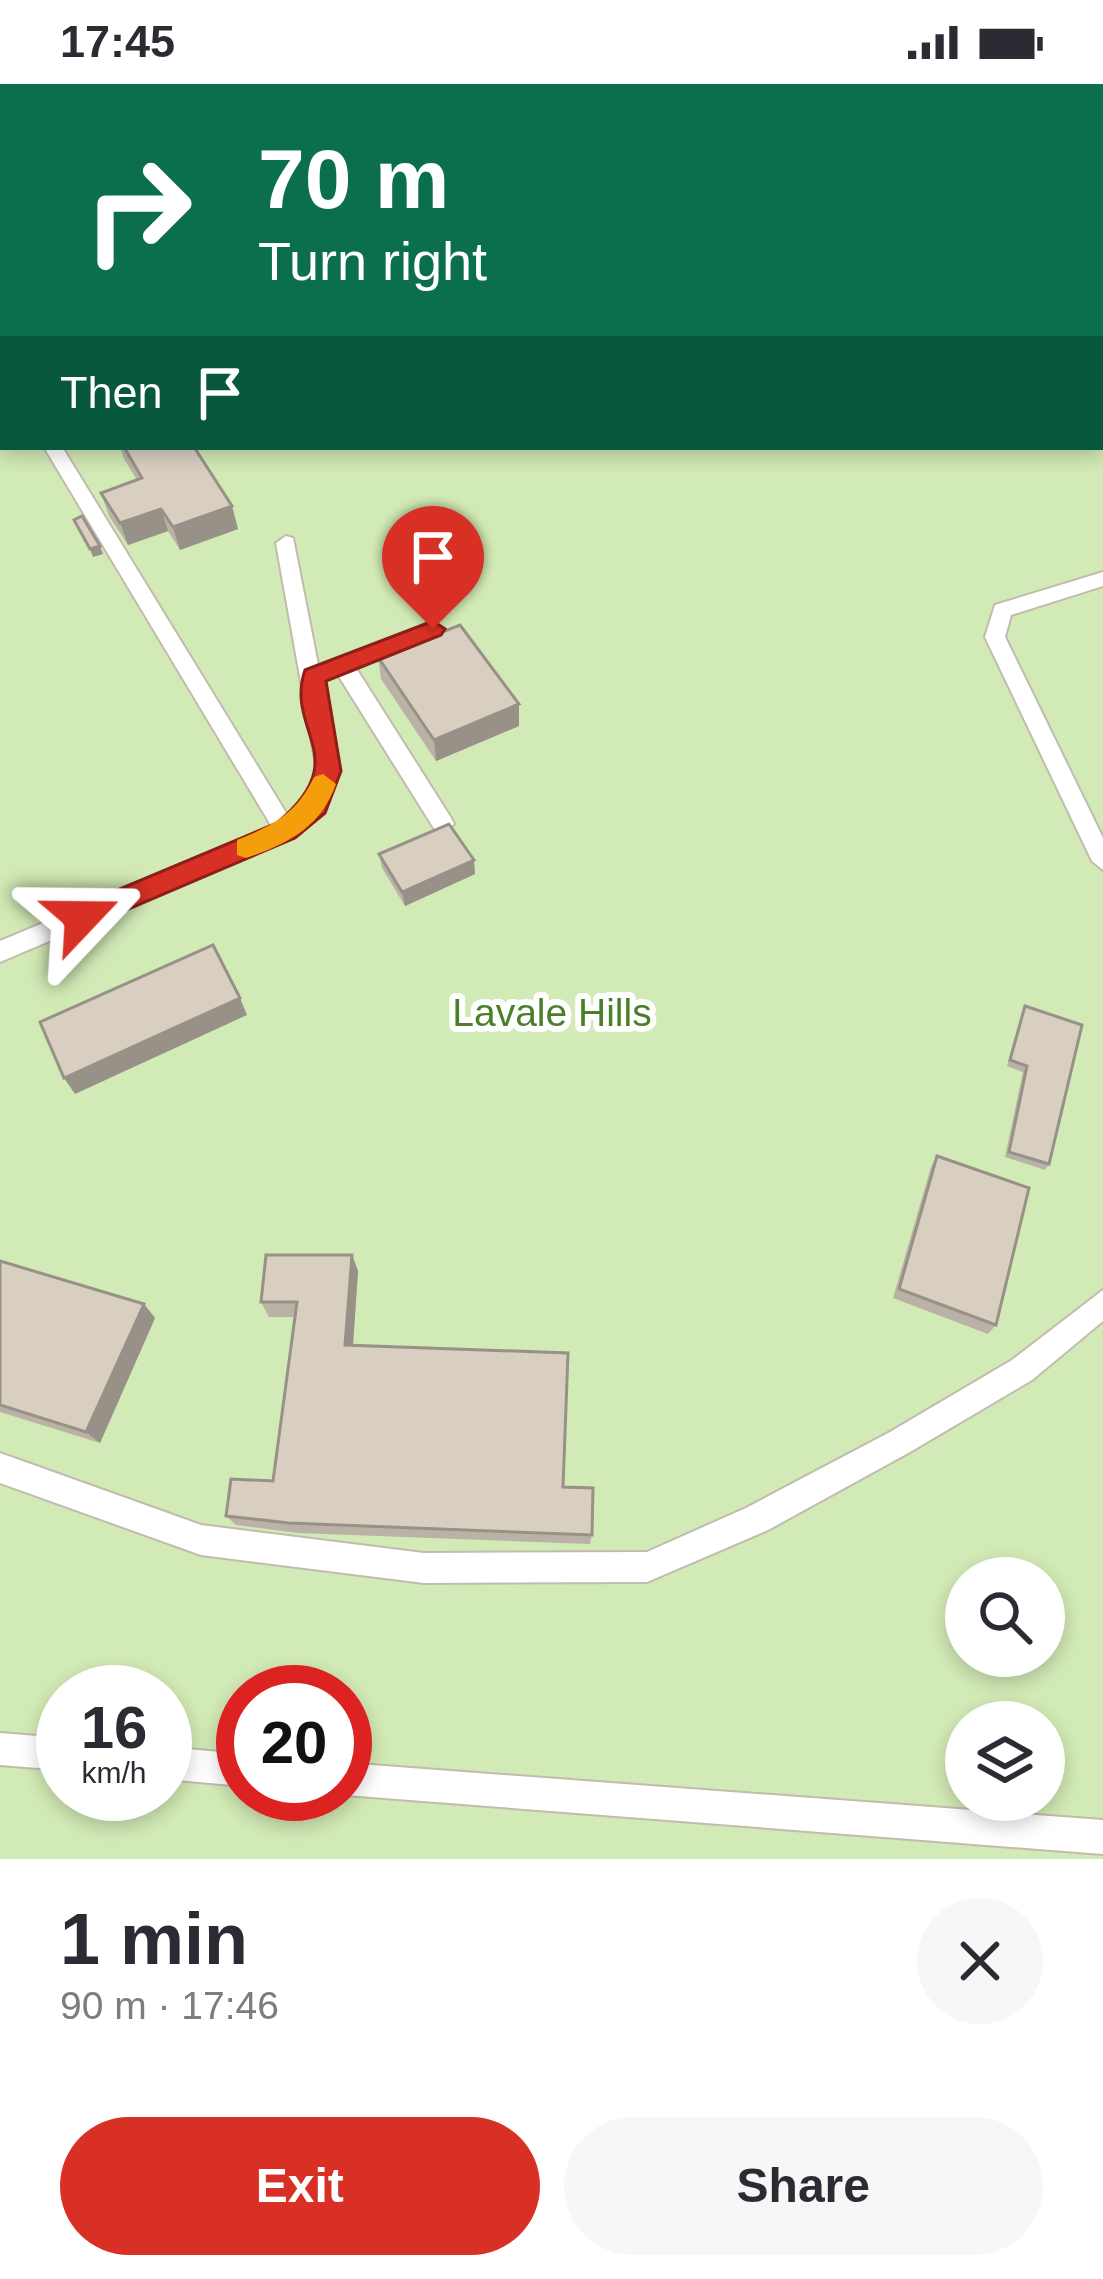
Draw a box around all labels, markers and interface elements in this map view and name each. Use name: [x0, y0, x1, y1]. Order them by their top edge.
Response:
text: 17:45: [60, 16, 175, 67]
icon: right: [60, 132, 216, 288]
text: 70 m: [258, 132, 449, 226]
text: Turn right: [258, 231, 487, 291]
icon: arrive: [187, 360, 253, 426]
text: Then: [60, 367, 163, 418]
pin: [382, 506, 484, 629]
icon: arrive: [400, 524, 466, 590]
position arrow: [19, 854, 145, 980]
park label: Lavale Hills: [452, 991, 652, 1034]
map controls: [945, 1557, 1065, 1821]
button: search: [945, 1557, 1065, 1677]
speed limit sign: 20: [216, 1665, 372, 1821]
text: 16: [81, 1694, 147, 1761]
button: layers: [945, 1701, 1065, 1821]
text: km/h: [81, 1756, 147, 1789]
button: close: [917, 1898, 1043, 2024]
text: 1 min: [60, 1899, 248, 1979]
text: 90 m · 17:46: [60, 1984, 279, 2027]
button: Exit: [60, 2117, 540, 2255]
button: Share: [564, 2117, 1043, 2255]

